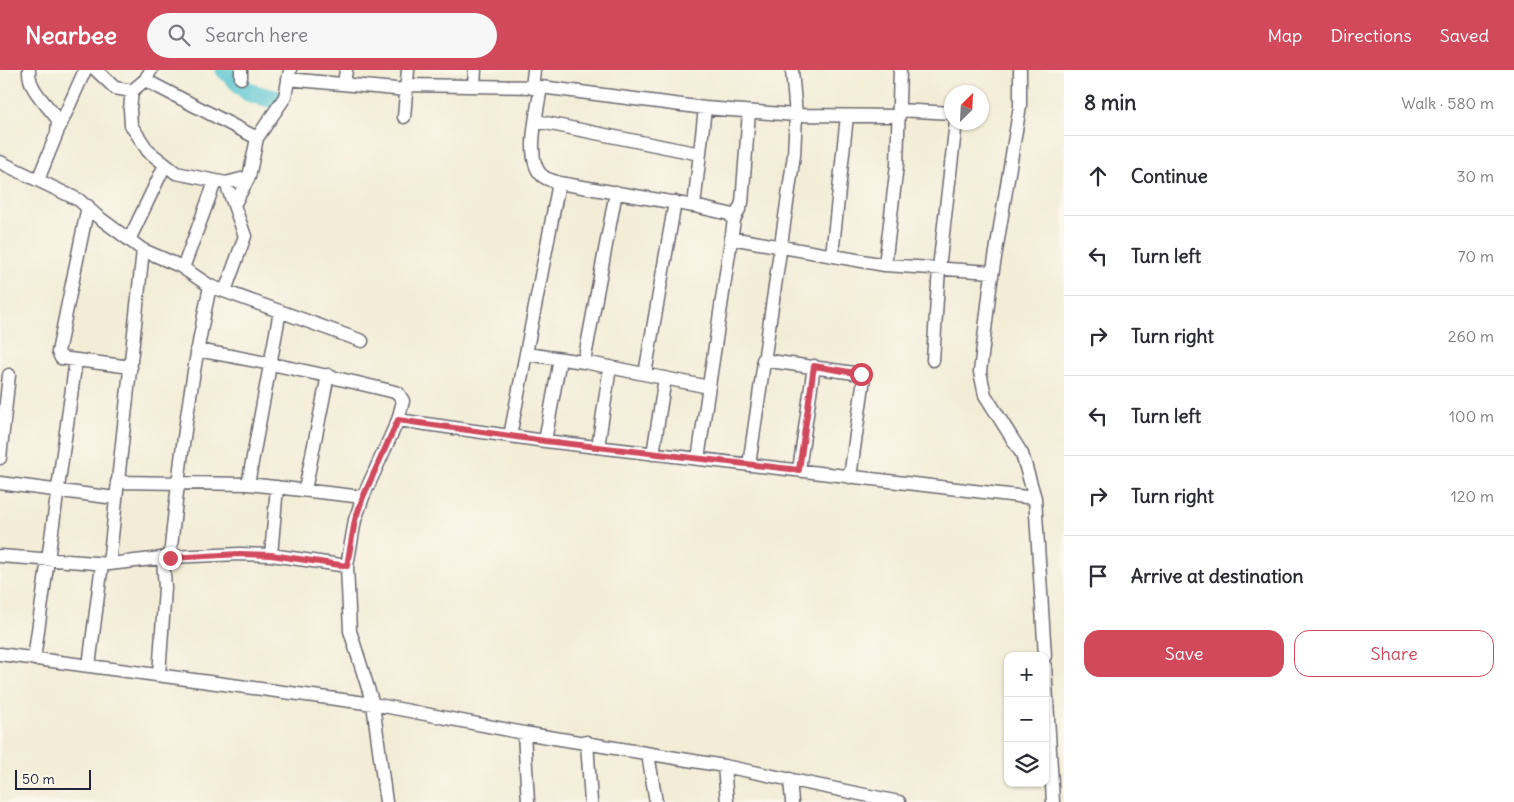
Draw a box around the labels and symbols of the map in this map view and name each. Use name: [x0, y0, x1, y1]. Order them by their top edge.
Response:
north arrow: [944, 85, 989, 130]
route start: [850, 363, 873, 386]
route end: [159, 547, 182, 570]
scale bar: [15, 767, 91, 790]

